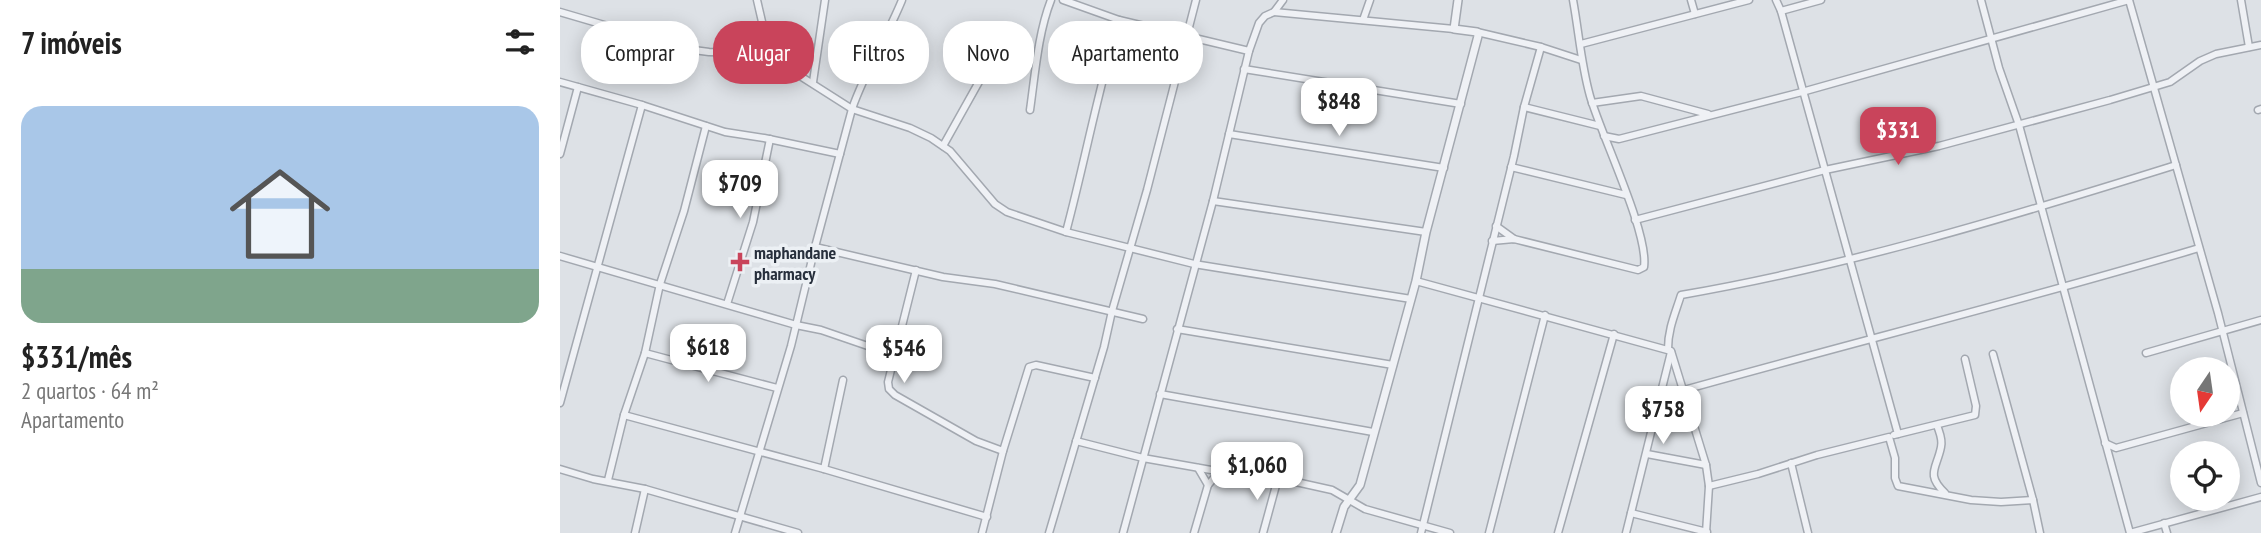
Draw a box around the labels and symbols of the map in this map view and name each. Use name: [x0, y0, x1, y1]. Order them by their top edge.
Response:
pin: $848: [1298, 78, 1380, 138]
pin: $331: [1857, 108, 1939, 167]
pin: $709: [699, 160, 781, 220]
place label: maphandane pharmacy: [754, 241, 837, 285]
marker: maphandane pharmacy: [732, 254, 748, 270]
pin: $618: [667, 324, 749, 384]
pin: $546: [863, 326, 945, 385]
north arrow: [2170, 357, 2240, 427]
pin: $758: [1622, 386, 1704, 446]
pin: $1,060: [1200, 442, 1314, 502]

